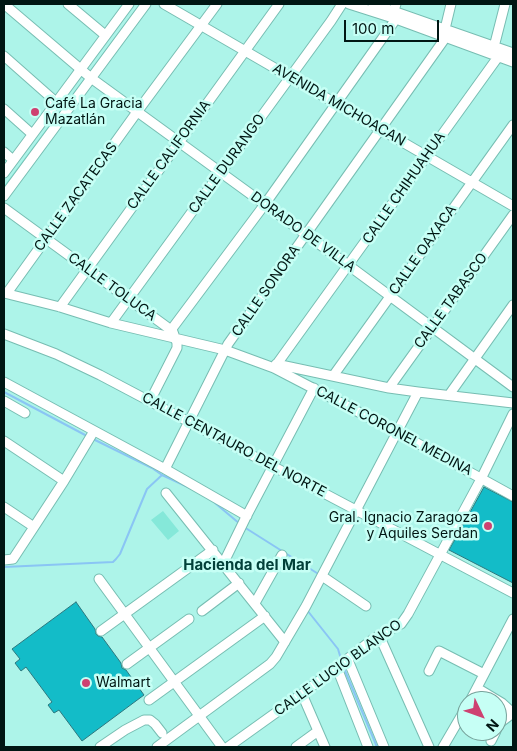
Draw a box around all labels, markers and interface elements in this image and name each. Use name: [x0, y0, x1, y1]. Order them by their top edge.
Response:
scale bar: [347, 10, 442, 42]
text: 100 m: [352, 19, 394, 38]
street label: AVENIDA MICHOACAN: [269, 60, 409, 150]
place label: Café La Gracia Mazatlán: [45, 96, 143, 128]
street label: CALLE CALIFORNIA: [124, 97, 214, 213]
marker: Café La Gracia Mazatlán: [29, 106, 41, 118]
street label: CALLE DURANGO: [185, 111, 269, 217]
street label: CALLE CHIHUAHUA: [359, 129, 449, 247]
street label: CALLE ZACATECAS: [31, 139, 121, 255]
street label: DORADO DE VILLA: [247, 188, 359, 276]
street label: CALLE OAXACA: [386, 202, 460, 298]
street label: CALLE SONORA: [228, 242, 304, 340]
street label: CALLE TOLUCA: [65, 249, 159, 325]
street label: CALLE TABASCO: [411, 250, 491, 352]
street label: CALLE CORONEL MEDINA: [313, 383, 475, 479]
street label: CALLE CENTAURO DEL NORTE: [139, 389, 329, 501]
place label: Gral. Ignacio Zaragoza y Aquiles Serdan: [329, 510, 478, 542]
marker: Gral. Ignacio Zaragoza y Aquiles Serdan: [482, 520, 494, 532]
district label: Hacienda del Mar: [183, 556, 311, 574]
street label: CALLE LUCIO BLANCO: [271, 616, 405, 720]
place label: Walmart: [96, 675, 151, 691]
marker: Walmart: [80, 677, 92, 689]
north arrow: [457, 691, 507, 741]
text: N: [483, 716, 503, 735]

